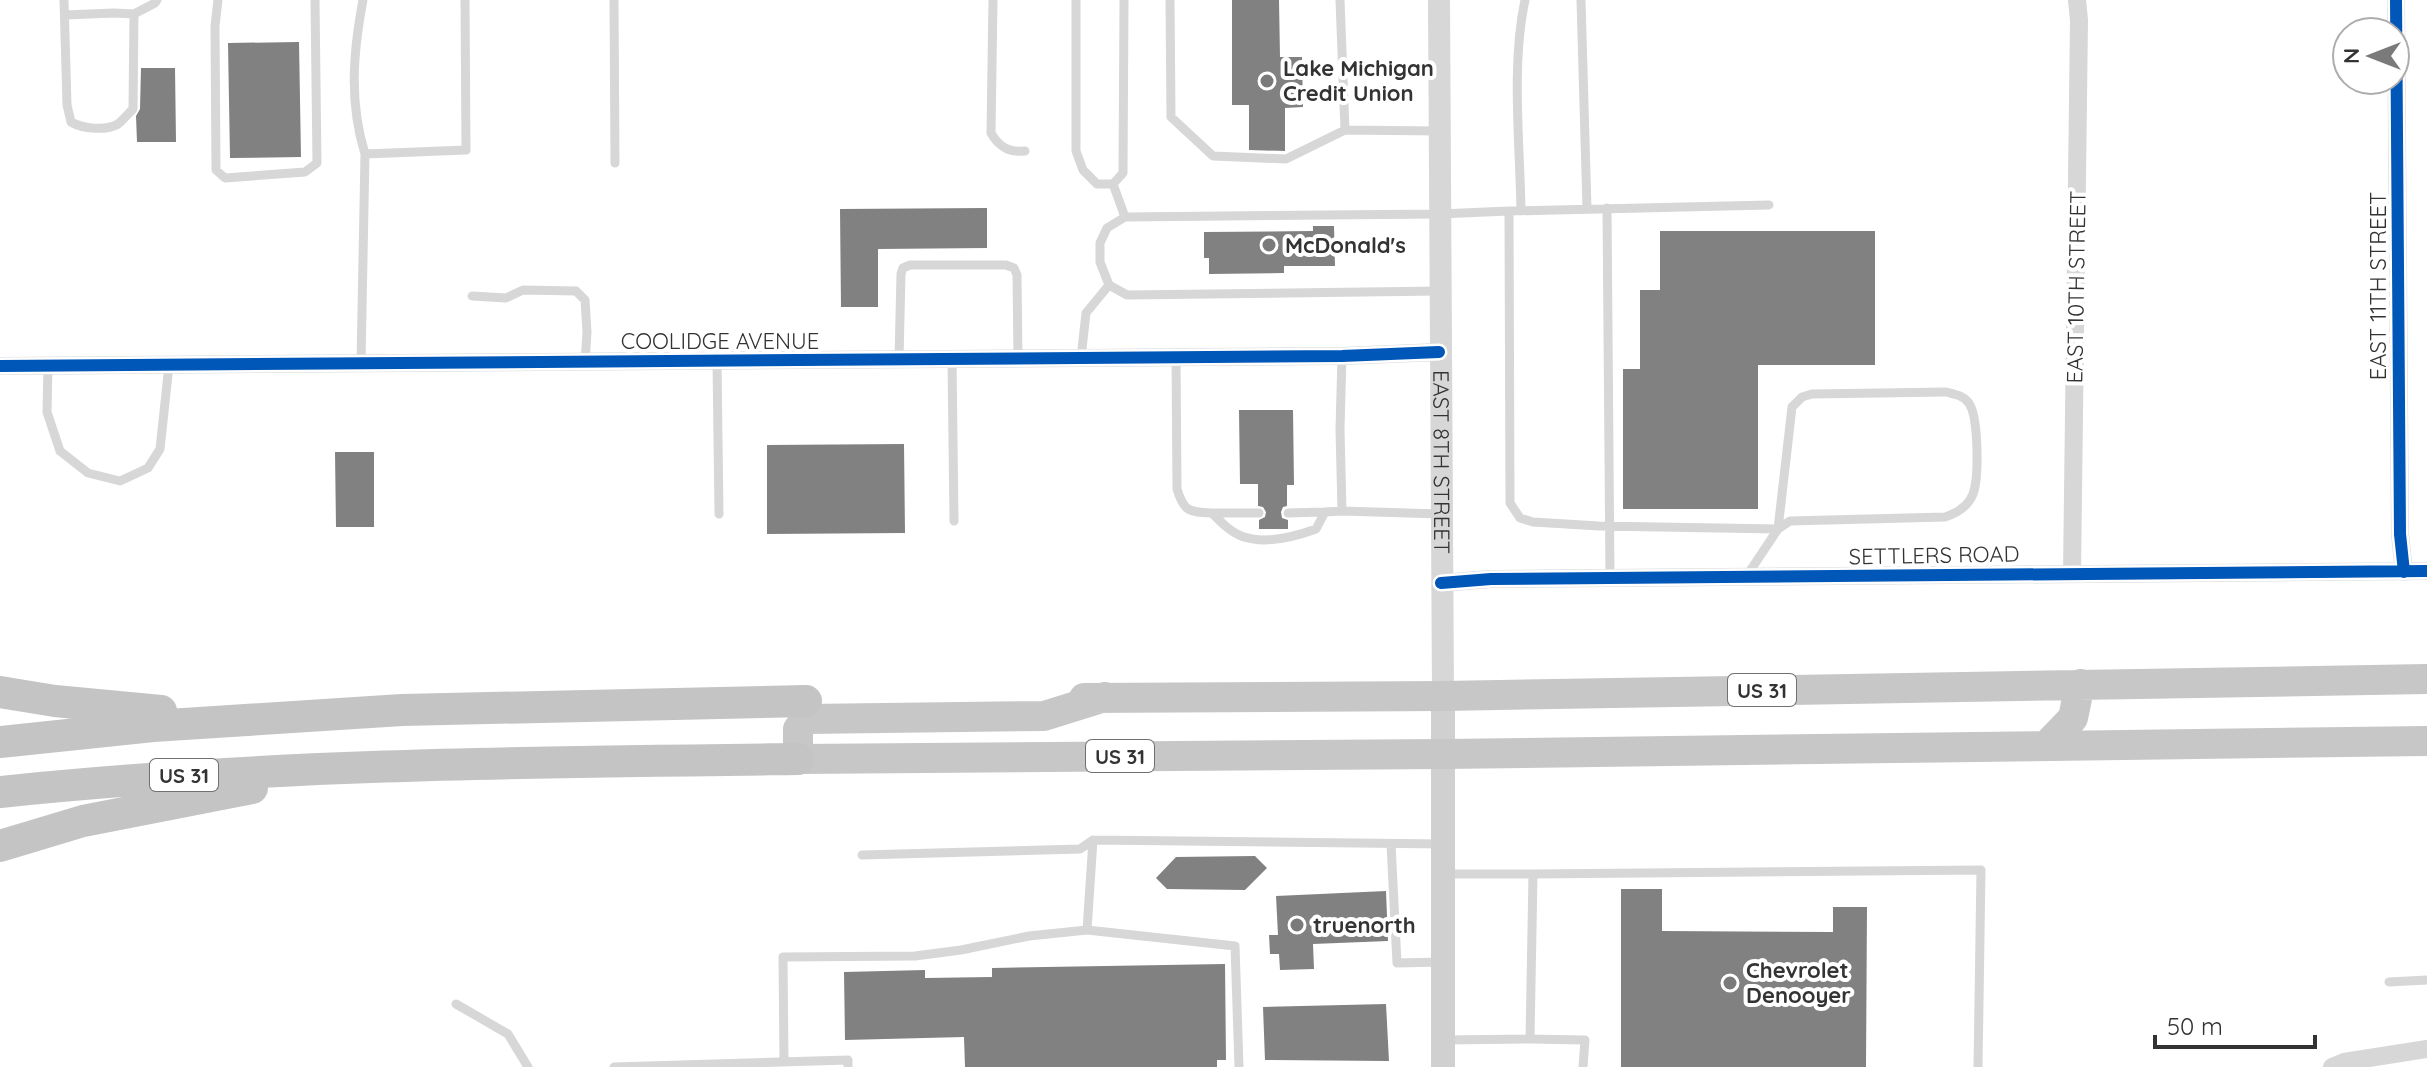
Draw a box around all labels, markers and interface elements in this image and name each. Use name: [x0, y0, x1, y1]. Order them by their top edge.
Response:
north arrow: [2331, 16, 2411, 96]
text: N: [2337, 48, 2365, 64]
place label: Lake Michigan Credit Union: [1283, 54, 1434, 107]
marker: Lake Michigan Credit Union: [1258, 72, 1276, 90]
street label: EAST 10TH STREET: [2060, 190, 2092, 384]
street label: EAST 11TH STREET: [2364, 192, 2392, 380]
place label: McDonald's: [1285, 231, 1406, 259]
marker: McDonald's: [1260, 236, 1278, 254]
street label: COOLIDGE AVENUE: [621, 327, 819, 355]
street label: EAST 8TH STREET: [1427, 370, 1456, 554]
street label: SETTLERS ROAD: [1848, 540, 2020, 570]
road number: US 31: [1728, 674, 1796, 706]
road number: US 31: [1086, 740, 1154, 772]
road number: US 31: [150, 759, 218, 791]
place label: truenorth: [1313, 911, 1416, 939]
marker: truenorth: [1288, 916, 1306, 934]
place label: Chevrolet Denooyer: [1746, 956, 1851, 1009]
marker: Chevrolet Denooyer: [1721, 974, 1739, 992]
scale bar: [2155, 999, 2315, 1049]
text: 50 m: [2167, 1011, 2223, 1041]

